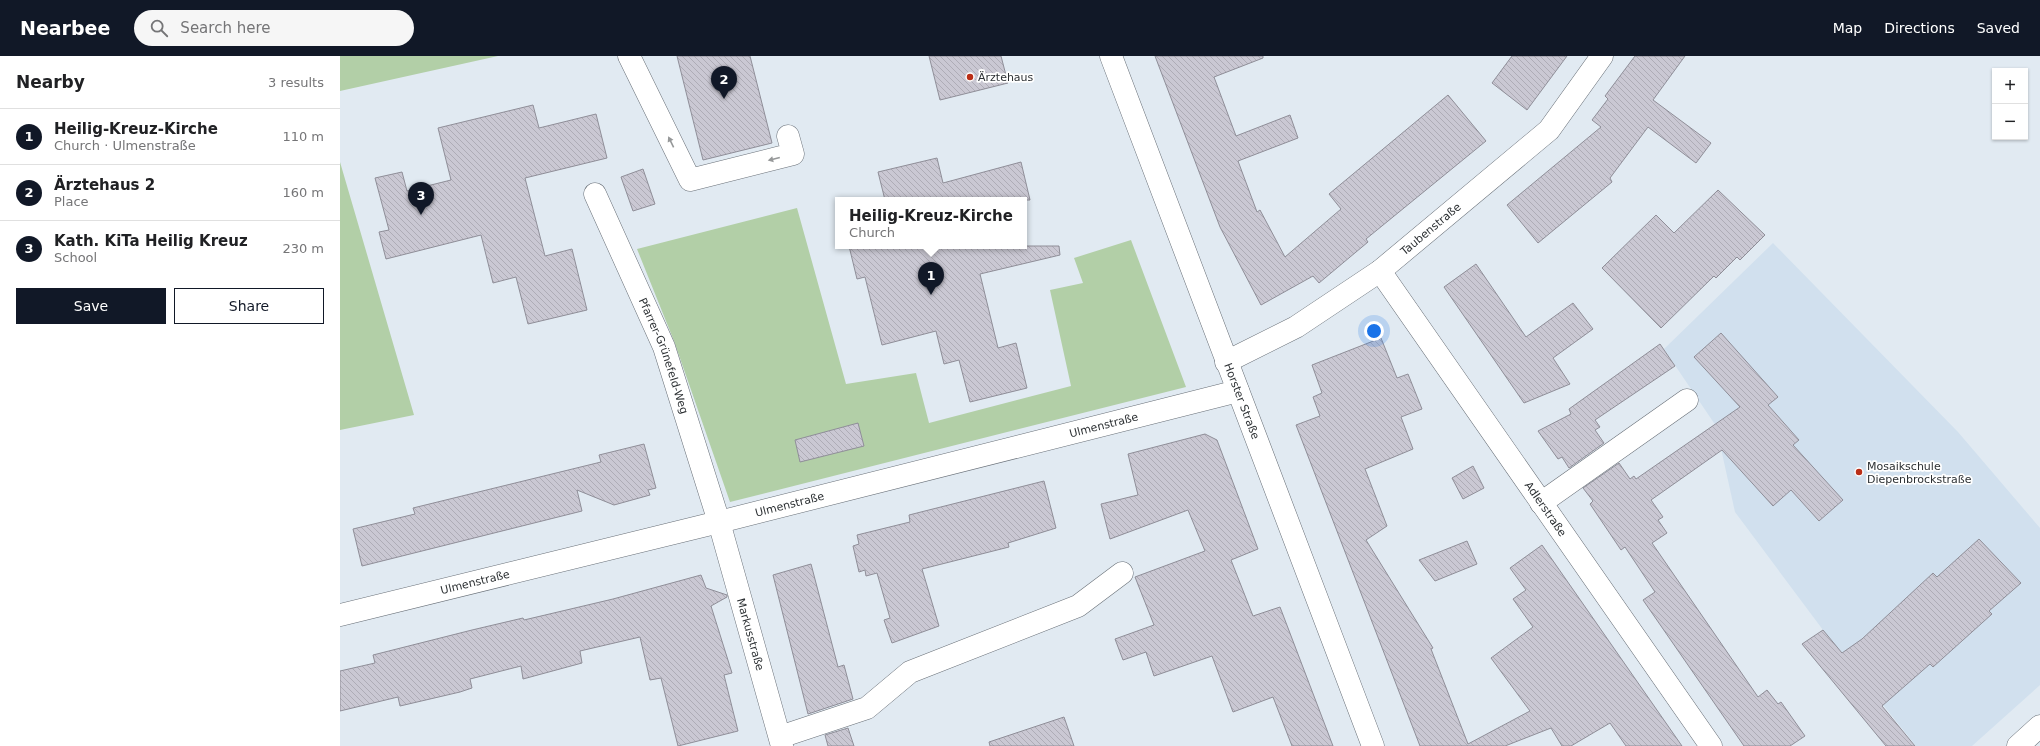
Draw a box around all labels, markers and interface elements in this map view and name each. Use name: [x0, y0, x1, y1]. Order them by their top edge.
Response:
search box: [134, 10, 414, 46]
text: Nearbee: [20, 17, 110, 39]
icon: search: [148, 17, 170, 39]
text: Search here: [180, 19, 270, 37]
text: Map: [1833, 20, 1862, 36]
text: Directions: [1884, 20, 1955, 36]
text: Saved: [1977, 20, 2020, 36]
pin: 2: [711, 66, 737, 99]
map controls: [1992, 68, 2028, 140]
button: +: [1992, 68, 2028, 104]
place label: Ärztehaus: [978, 71, 1034, 84]
text: Nearby: [16, 72, 85, 92]
marker: Ärztehaus: [965, 72, 975, 82]
text: 3 results: [268, 75, 324, 90]
button: −: [1992, 104, 2028, 140]
text: Heilig-Kreuz-Kirche: [54, 120, 218, 138]
text: 1: [24, 129, 34, 144]
text: 110 m: [282, 129, 324, 144]
one-way arrow: [668, 136, 674, 147]
text: Church · Ulmenstraße: [54, 138, 196, 153]
one-way arrow: [768, 156, 780, 162]
text: Ärztehaus 2: [54, 176, 155, 194]
pin: 3: [408, 182, 434, 215]
text: 2: [24, 185, 34, 200]
text: 160 m: [282, 185, 324, 200]
text: Place: [54, 194, 89, 209]
popup: [835, 197, 1027, 249]
street label: Taubenstraße: [1397, 200, 1464, 259]
text: Heilig-Kreuz-Kirche: [849, 207, 1013, 225]
text: Church: [849, 225, 895, 240]
text: Kath. KiTa Heilig Kreuz: [54, 232, 248, 250]
text: 3: [24, 241, 34, 256]
text: 230 m: [282, 241, 324, 256]
text: School: [54, 250, 97, 265]
pin: 1: [918, 262, 944, 295]
button: Save: [16, 288, 166, 324]
button: Share: [174, 288, 324, 324]
street label: Pfarrer-Grünefeld-Weg: [636, 296, 691, 416]
your location: [1364, 321, 1384, 341]
street label: Horster Straße: [1221, 361, 1262, 441]
street label: Ulmenstraße: [1068, 410, 1140, 440]
place label: Mosaikschule Diepenbrockstraße: [1867, 460, 1972, 486]
marker: Mosaikschule Diepenbrockstraße: [1854, 467, 1864, 477]
street label: Adlerstraße: [1522, 479, 1569, 539]
street label: Ulmenstraße: [754, 490, 826, 520]
street label: Ulmenstraße: [439, 568, 511, 597]
street label: Markusstraße: [734, 597, 767, 672]

